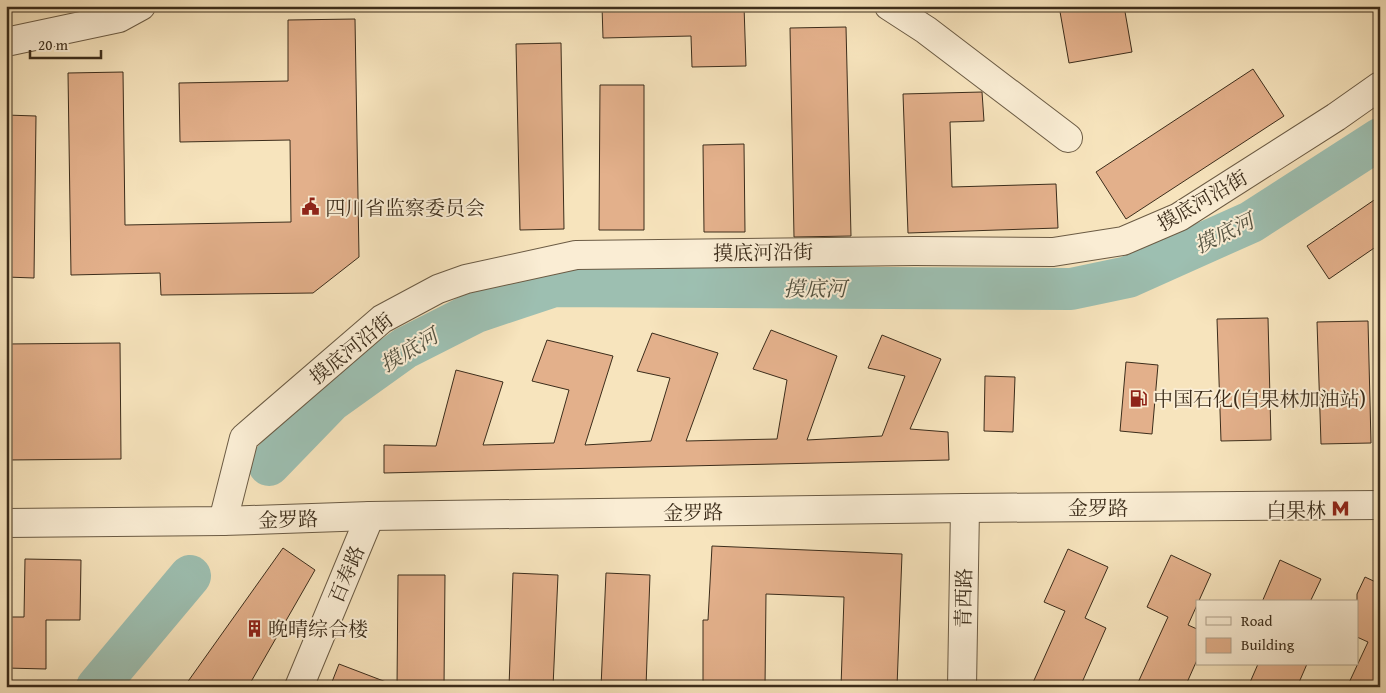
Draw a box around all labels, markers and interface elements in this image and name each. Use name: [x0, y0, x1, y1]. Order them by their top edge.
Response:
scale bar: [30, 28, 101, 60]
text: 20 m: [38, 34, 69, 55]
street label: 摸底河沿街: [1153, 165, 1251, 235]
place label: 四川省监察委员会: [325, 193, 485, 222]
public building icon: 四川省监察委员会: [301, 197, 321, 217]
water label: 摸底河: [1190, 208, 1258, 258]
street label: 摸底河沿街: [713, 237, 813, 267]
water label: 摸底河: [784, 273, 850, 304]
street label: 摸底河沿街: [303, 305, 399, 391]
water label: 摸底河: [374, 318, 447, 380]
place label: 中国石化(白果林加油站): [1153, 384, 1366, 413]
fuel station icon: 中国石化(白果林加油站): [1129, 388, 1149, 408]
street label: 金罗路: [1068, 493, 1128, 522]
place label: 白果林: [1266, 495, 1326, 524]
street label: 金罗路: [663, 497, 723, 527]
metro station icon: 白果林: [1330, 499, 1350, 519]
street label: 金罗路: [258, 503, 318, 535]
street label: 百寿路: [321, 541, 371, 607]
street label: 青西路: [948, 568, 978, 628]
legend: [1196, 600, 1358, 666]
text: Road: [1241, 610, 1272, 631]
place label: 晚晴综合楼: [268, 614, 368, 643]
building icon: 晚晴综合楼: [244, 618, 264, 638]
text: Building: [1241, 634, 1295, 655]

